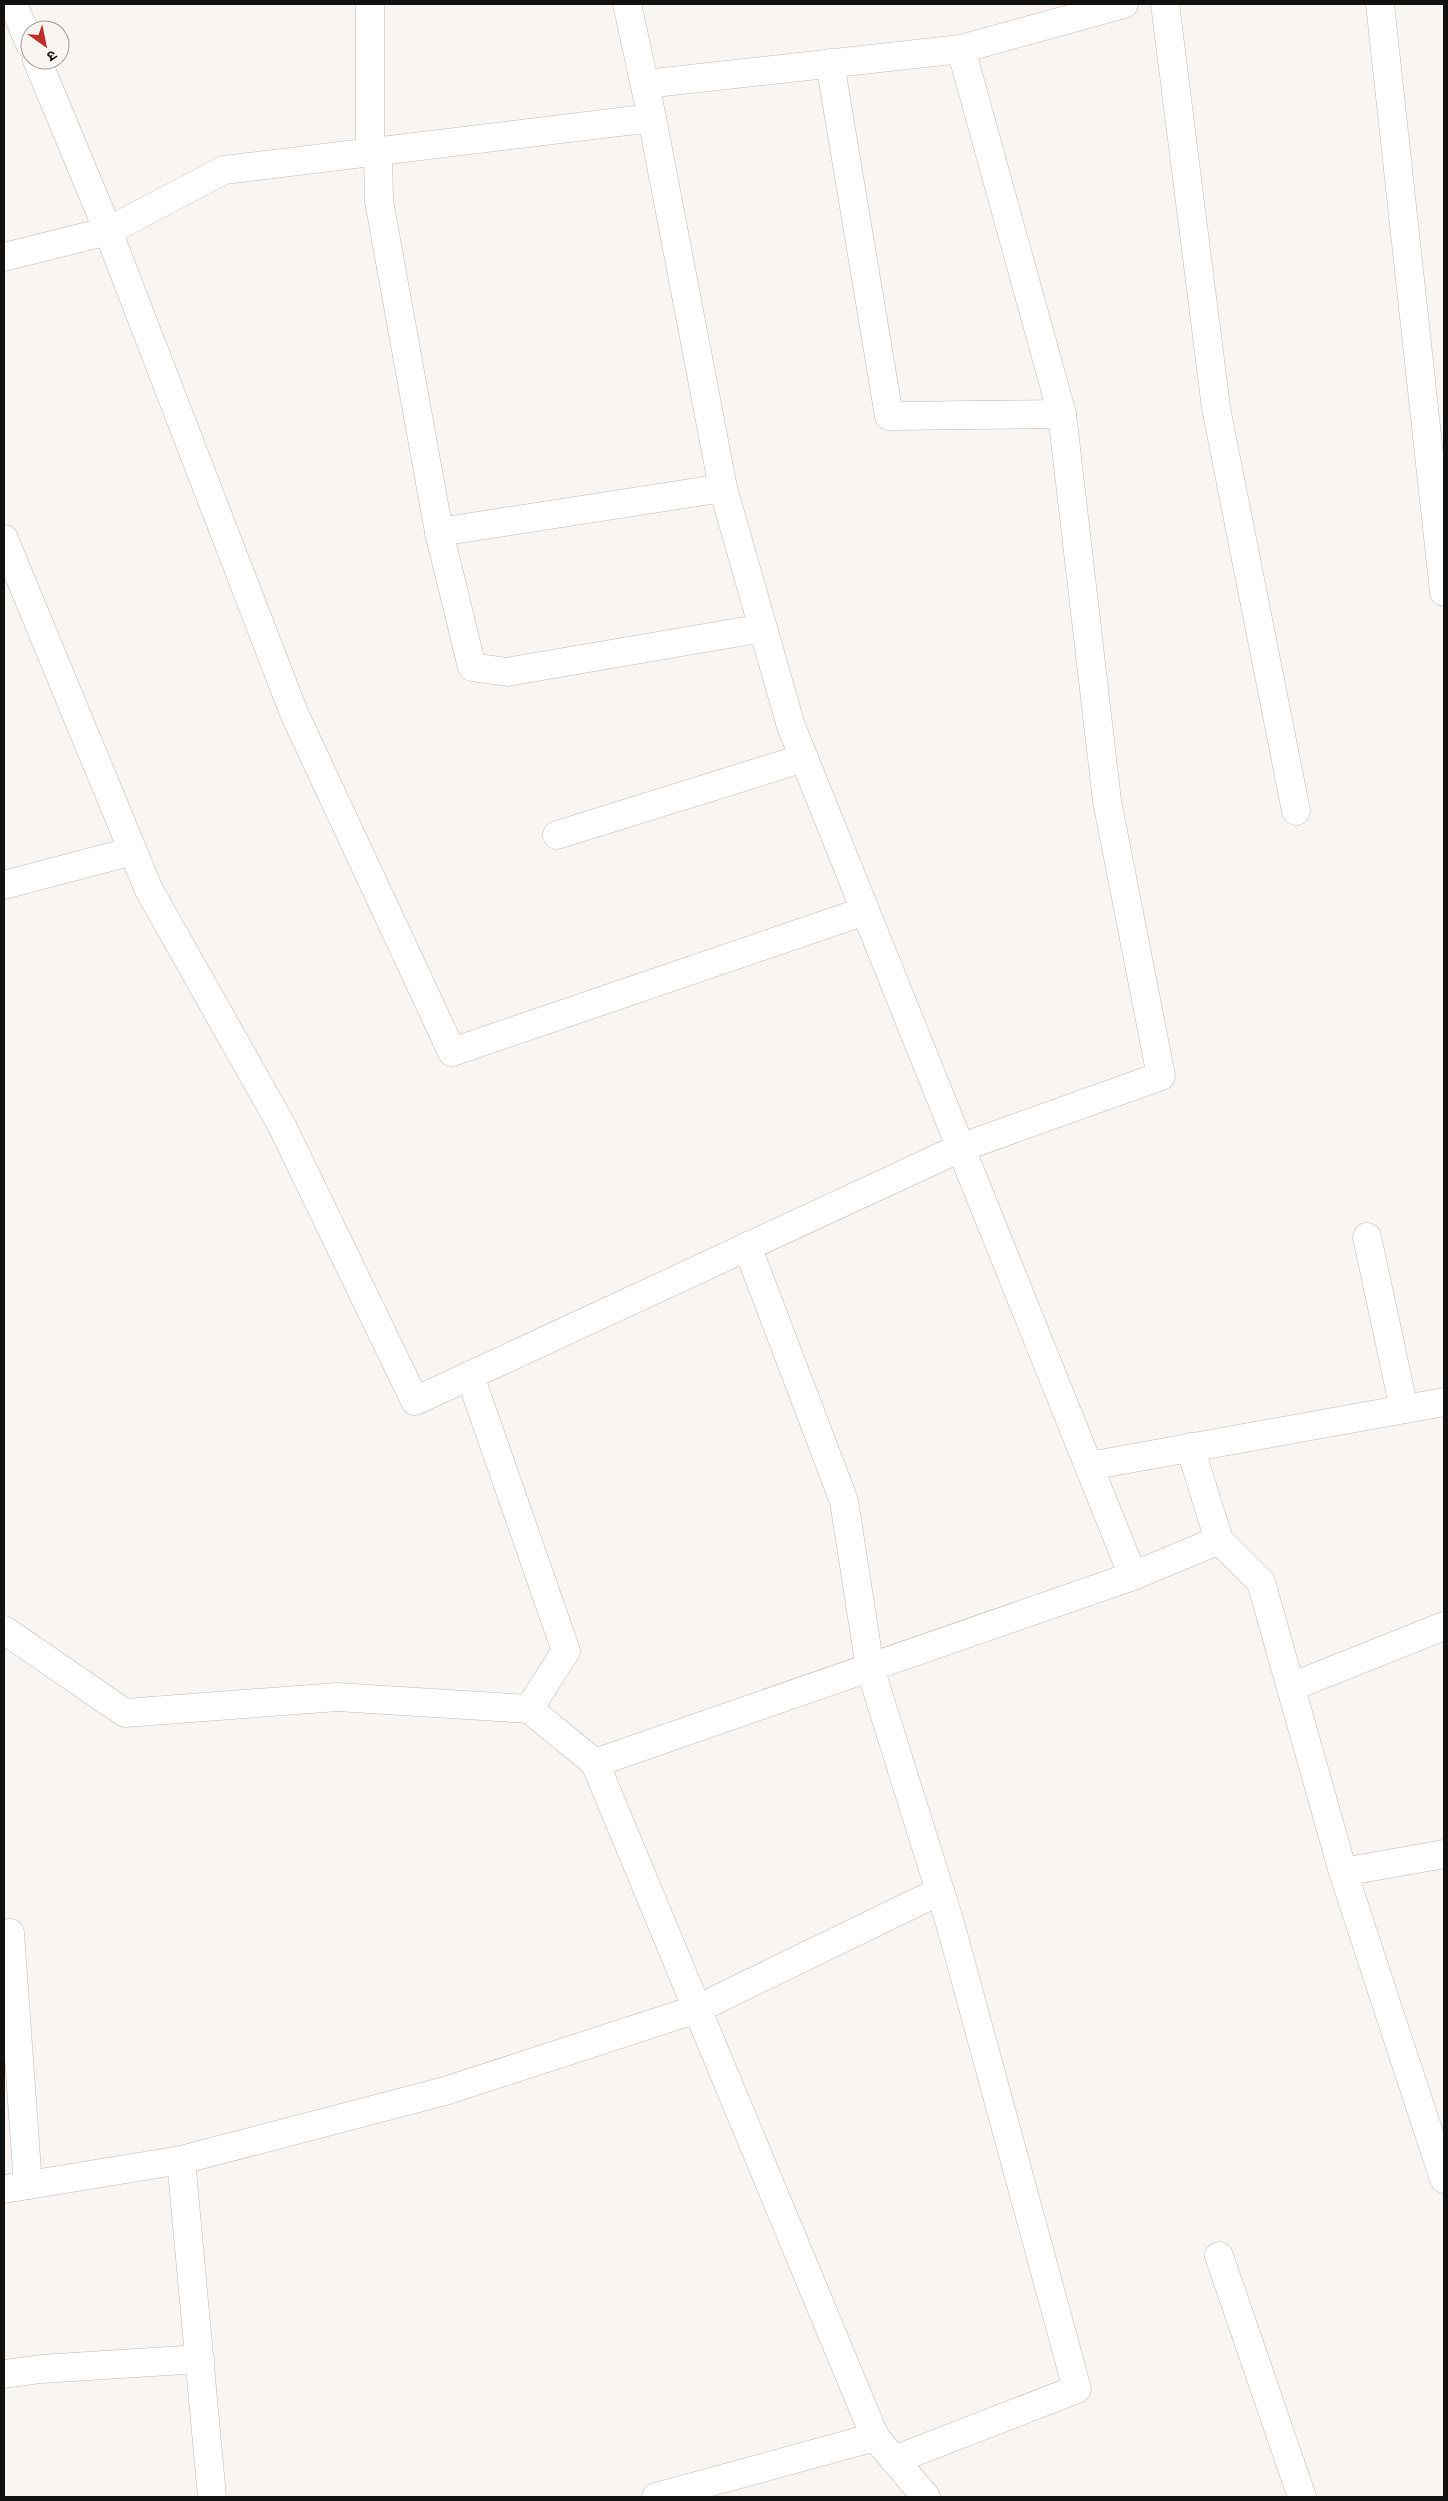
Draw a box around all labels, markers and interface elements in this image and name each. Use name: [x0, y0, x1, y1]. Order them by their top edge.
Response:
north arrow: [20, 20, 70, 70]
text: उ: [43, 46, 61, 67]

